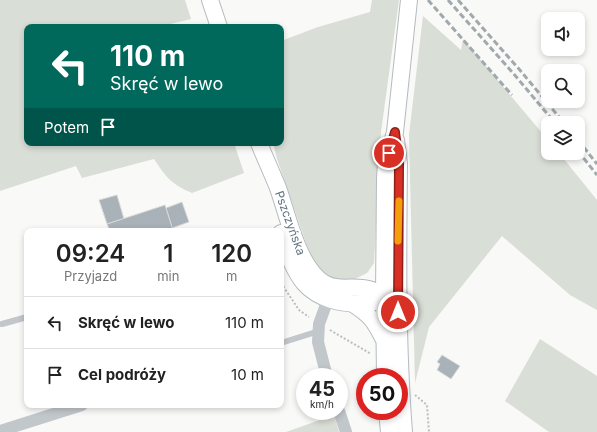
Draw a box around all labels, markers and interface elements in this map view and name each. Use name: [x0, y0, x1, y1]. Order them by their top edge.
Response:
map controls: [541, 12, 585, 160]
button: sound: [541, 12, 585, 56]
text: 110 m: [110, 39, 185, 73]
icon: left: [44, 40, 96, 92]
button: search: [541, 64, 585, 108]
text: Skręć w lewo: [110, 73, 223, 94]
icon: arrive: [97, 116, 119, 138]
button: layers: [541, 116, 585, 160]
text: Potem: [44, 118, 89, 137]
pin: [372, 136, 406, 170]
icon: arrive: [378, 142, 400, 164]
street label: Pszczyńska: [272, 189, 309, 257]
text: 09:24: [56, 239, 125, 268]
text: 1: [163, 239, 173, 268]
text: 120: [211, 239, 252, 268]
text: Przyjazd: [64, 268, 117, 284]
text: min: [157, 268, 179, 284]
text: m: [226, 268, 237, 284]
position arrow: [377, 291, 419, 333]
icon: left: [44, 312, 66, 334]
text: Skręć w lewo: [78, 313, 174, 332]
text: 110 m: [225, 313, 264, 332]
icon: arrive: [44, 364, 66, 386]
text: Cel podróży: [78, 365, 166, 384]
text: 10 m: [231, 365, 264, 384]
speed limit sign: 50: [356, 368, 408, 420]
text: 45: [309, 377, 335, 401]
text: km/h: [310, 398, 334, 410]

